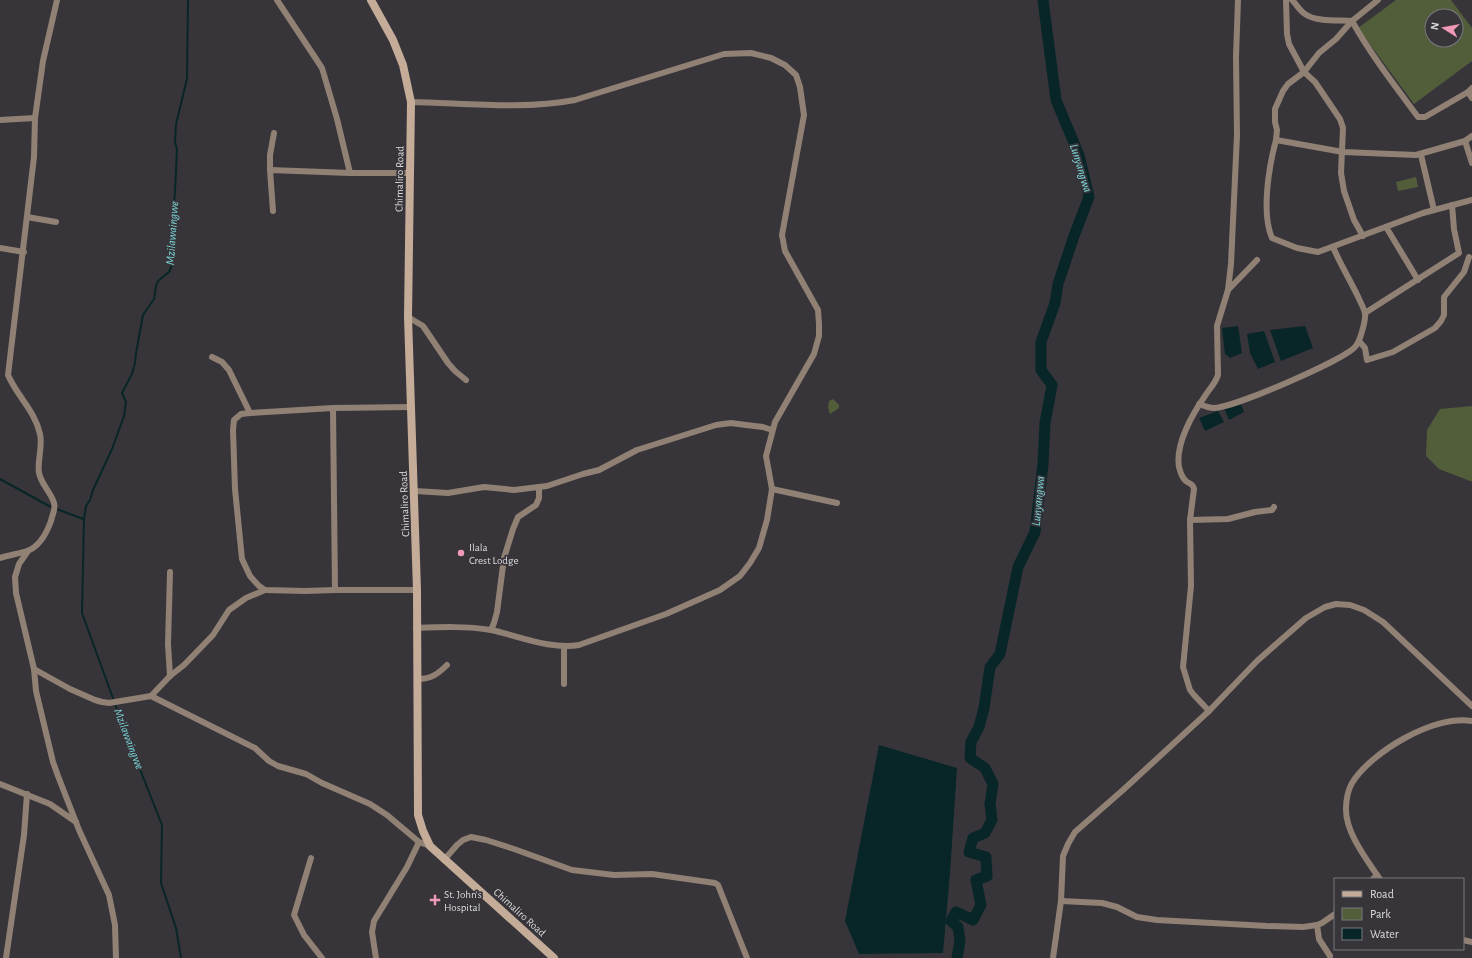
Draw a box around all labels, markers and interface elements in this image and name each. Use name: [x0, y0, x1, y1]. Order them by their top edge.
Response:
north arrow: [1424, 8, 1464, 48]
text: N: [1429, 21, 1441, 31]
water label: Lunyangwa: [1068, 142, 1094, 194]
street label: Chimaliro Road: [393, 146, 406, 212]
water label: Mzilawaingwe: [164, 200, 180, 265]
street label: Chimaliro Road: [398, 471, 411, 537]
water label: Lunyangwa: [1030, 476, 1046, 526]
place label: Ilala Crest Lodge: [469, 542, 518, 566]
marker: Ilala Crest Lodge: [456, 548, 466, 558]
water label: Mzilawaingwe: [112, 707, 146, 771]
legend: [1334, 878, 1464, 950]
street label: Chimaliro Road: [491, 886, 548, 939]
text: Road: [1370, 888, 1394, 900]
place label: St. John's Hospital: [444, 889, 482, 913]
marker: St. John's Hospital: [429, 894, 441, 906]
text: Park: [1370, 908, 1391, 920]
text: Water: [1370, 928, 1399, 940]

